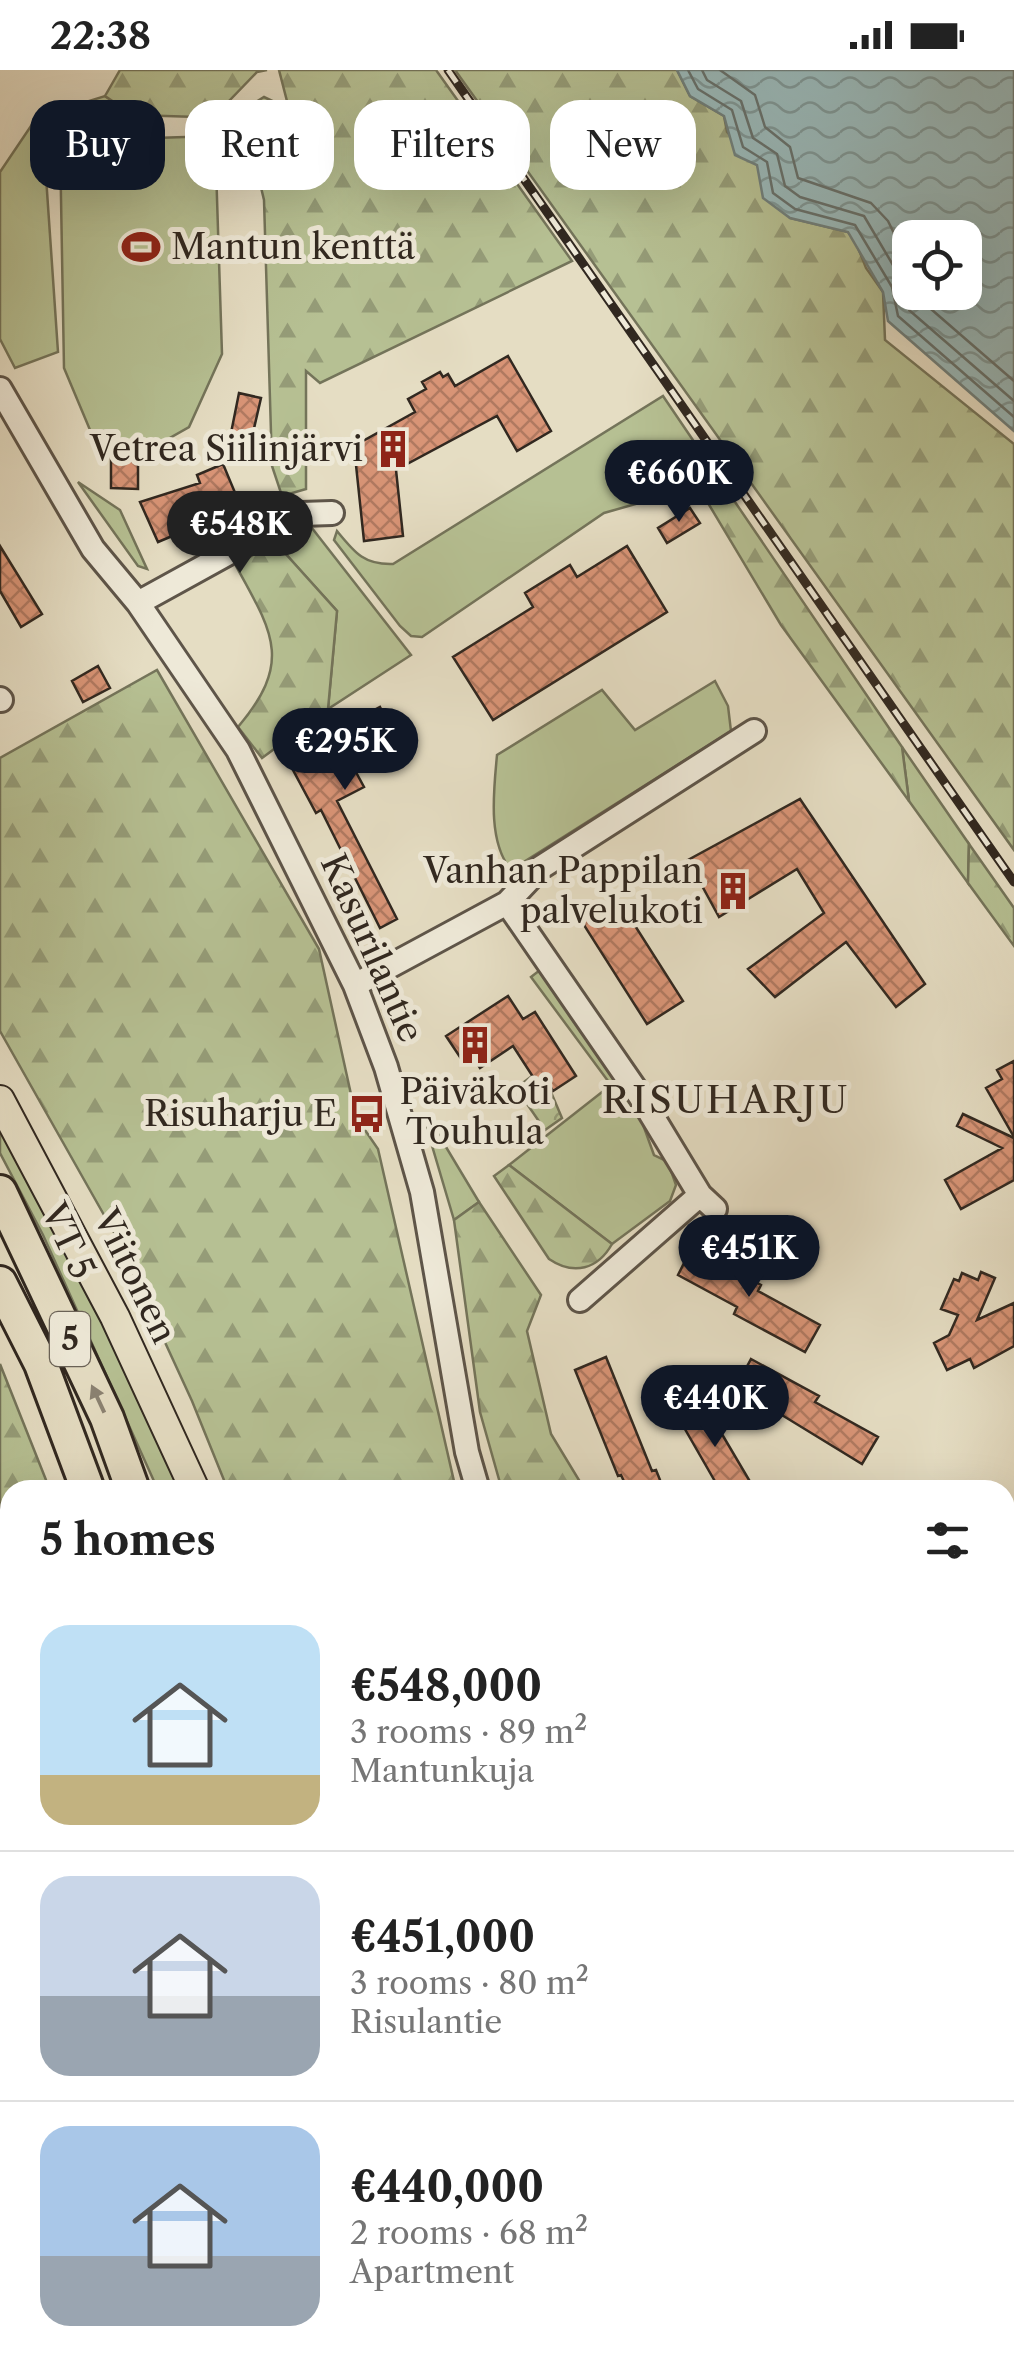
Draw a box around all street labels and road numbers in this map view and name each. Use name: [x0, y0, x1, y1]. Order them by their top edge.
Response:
street label: Kasurilantie: [312, 847, 433, 1048]
street label: VT 5: [32, 1195, 105, 1286]
street label: Viitonen: [84, 1201, 186, 1350]
road number: 5: [50, 1312, 90, 1366]

